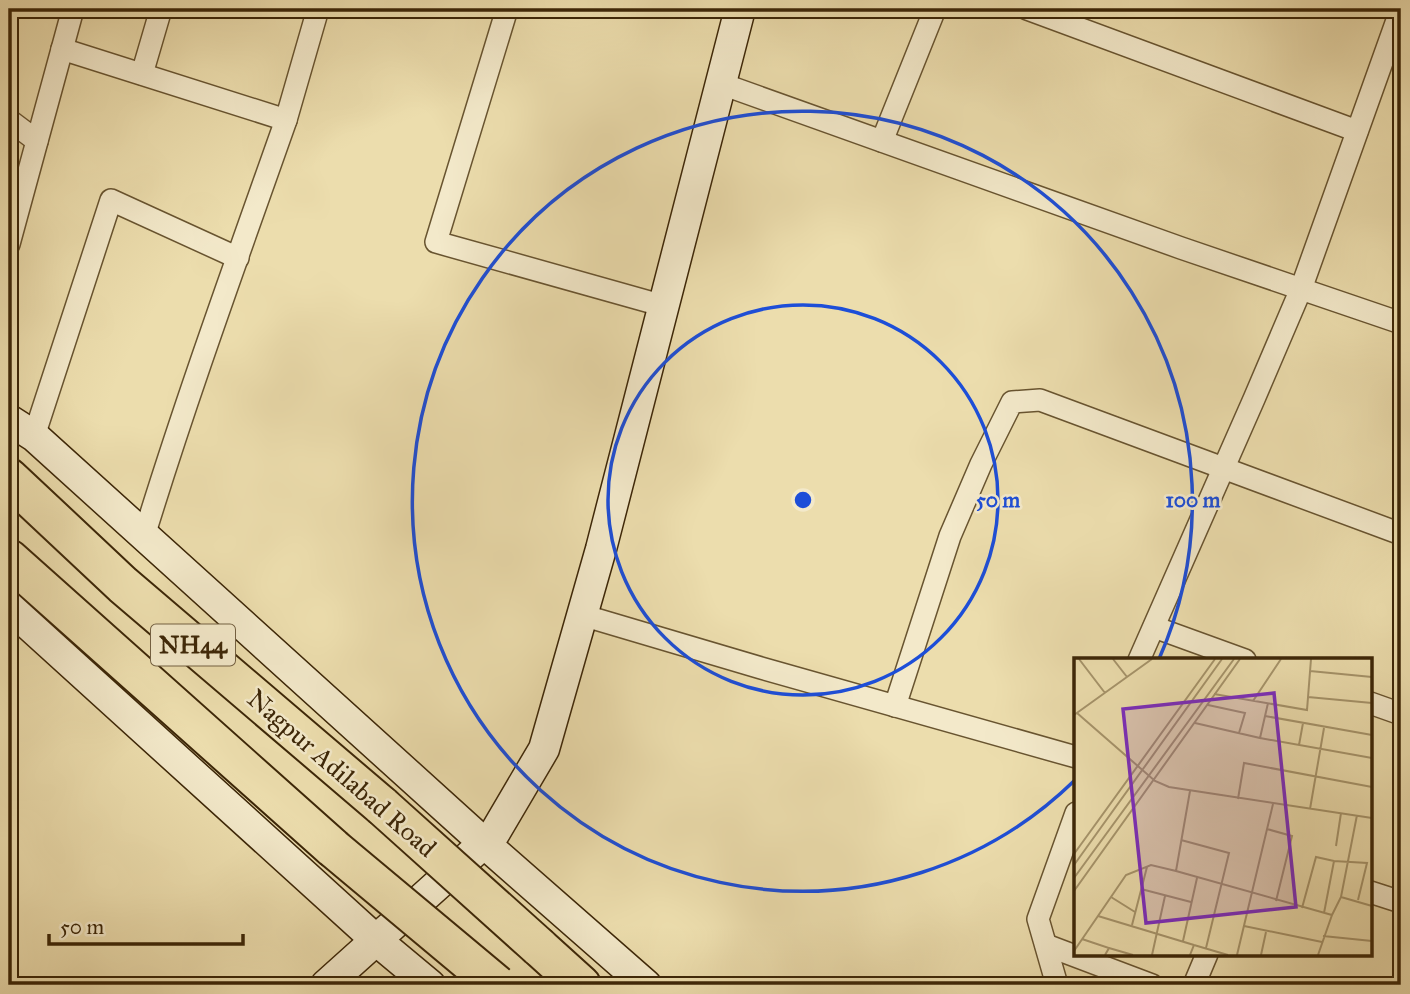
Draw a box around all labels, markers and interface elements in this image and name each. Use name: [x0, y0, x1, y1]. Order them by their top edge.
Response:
text: 50 m: [976, 487, 1020, 513]
text: 100 m: [1166, 487, 1221, 513]
centre of rings: [791, 488, 815, 512]
road number: NH44: [151, 624, 235, 666]
inset map: [1074, 658, 1372, 956]
street label: Nagpur Adilabad Road: [241, 682, 443, 864]
scale bar: [49, 903, 243, 947]
text: 50 m: [60, 914, 105, 940]

